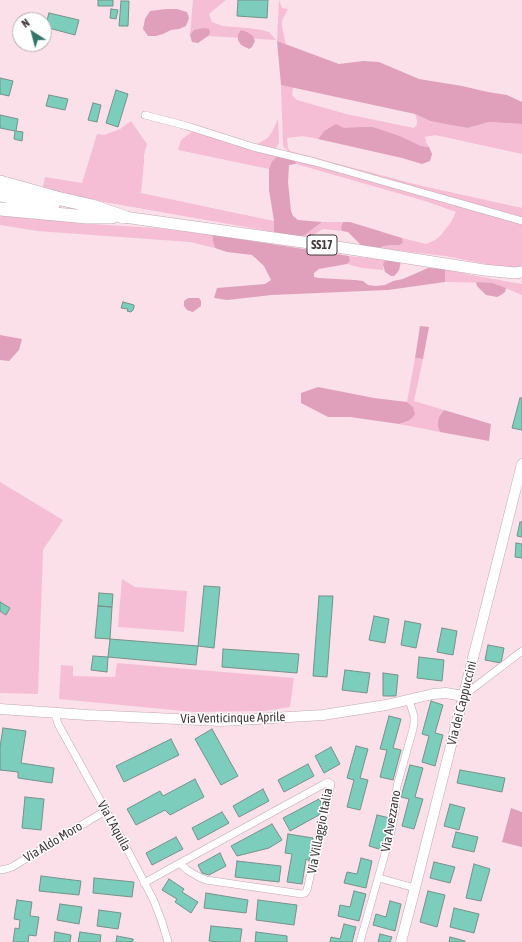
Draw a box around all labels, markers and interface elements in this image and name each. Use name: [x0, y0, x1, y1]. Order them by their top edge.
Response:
north arrow: [12, 12, 52, 52]
text: N: [19, 16, 32, 30]
road number: SS17: [307, 235, 337, 255]
street label: Via dei Cappuccini: [444, 659, 480, 747]
street label: Via Venticinque Aprile: [180, 709, 286, 727]
street label: Via Villaggio Italia: [304, 787, 336, 875]
street label: Via Avezzano: [378, 789, 404, 853]
street label: Via L'Aquila: [94, 798, 134, 854]
street label: Via Aldo Moro: [21, 818, 85, 866]

